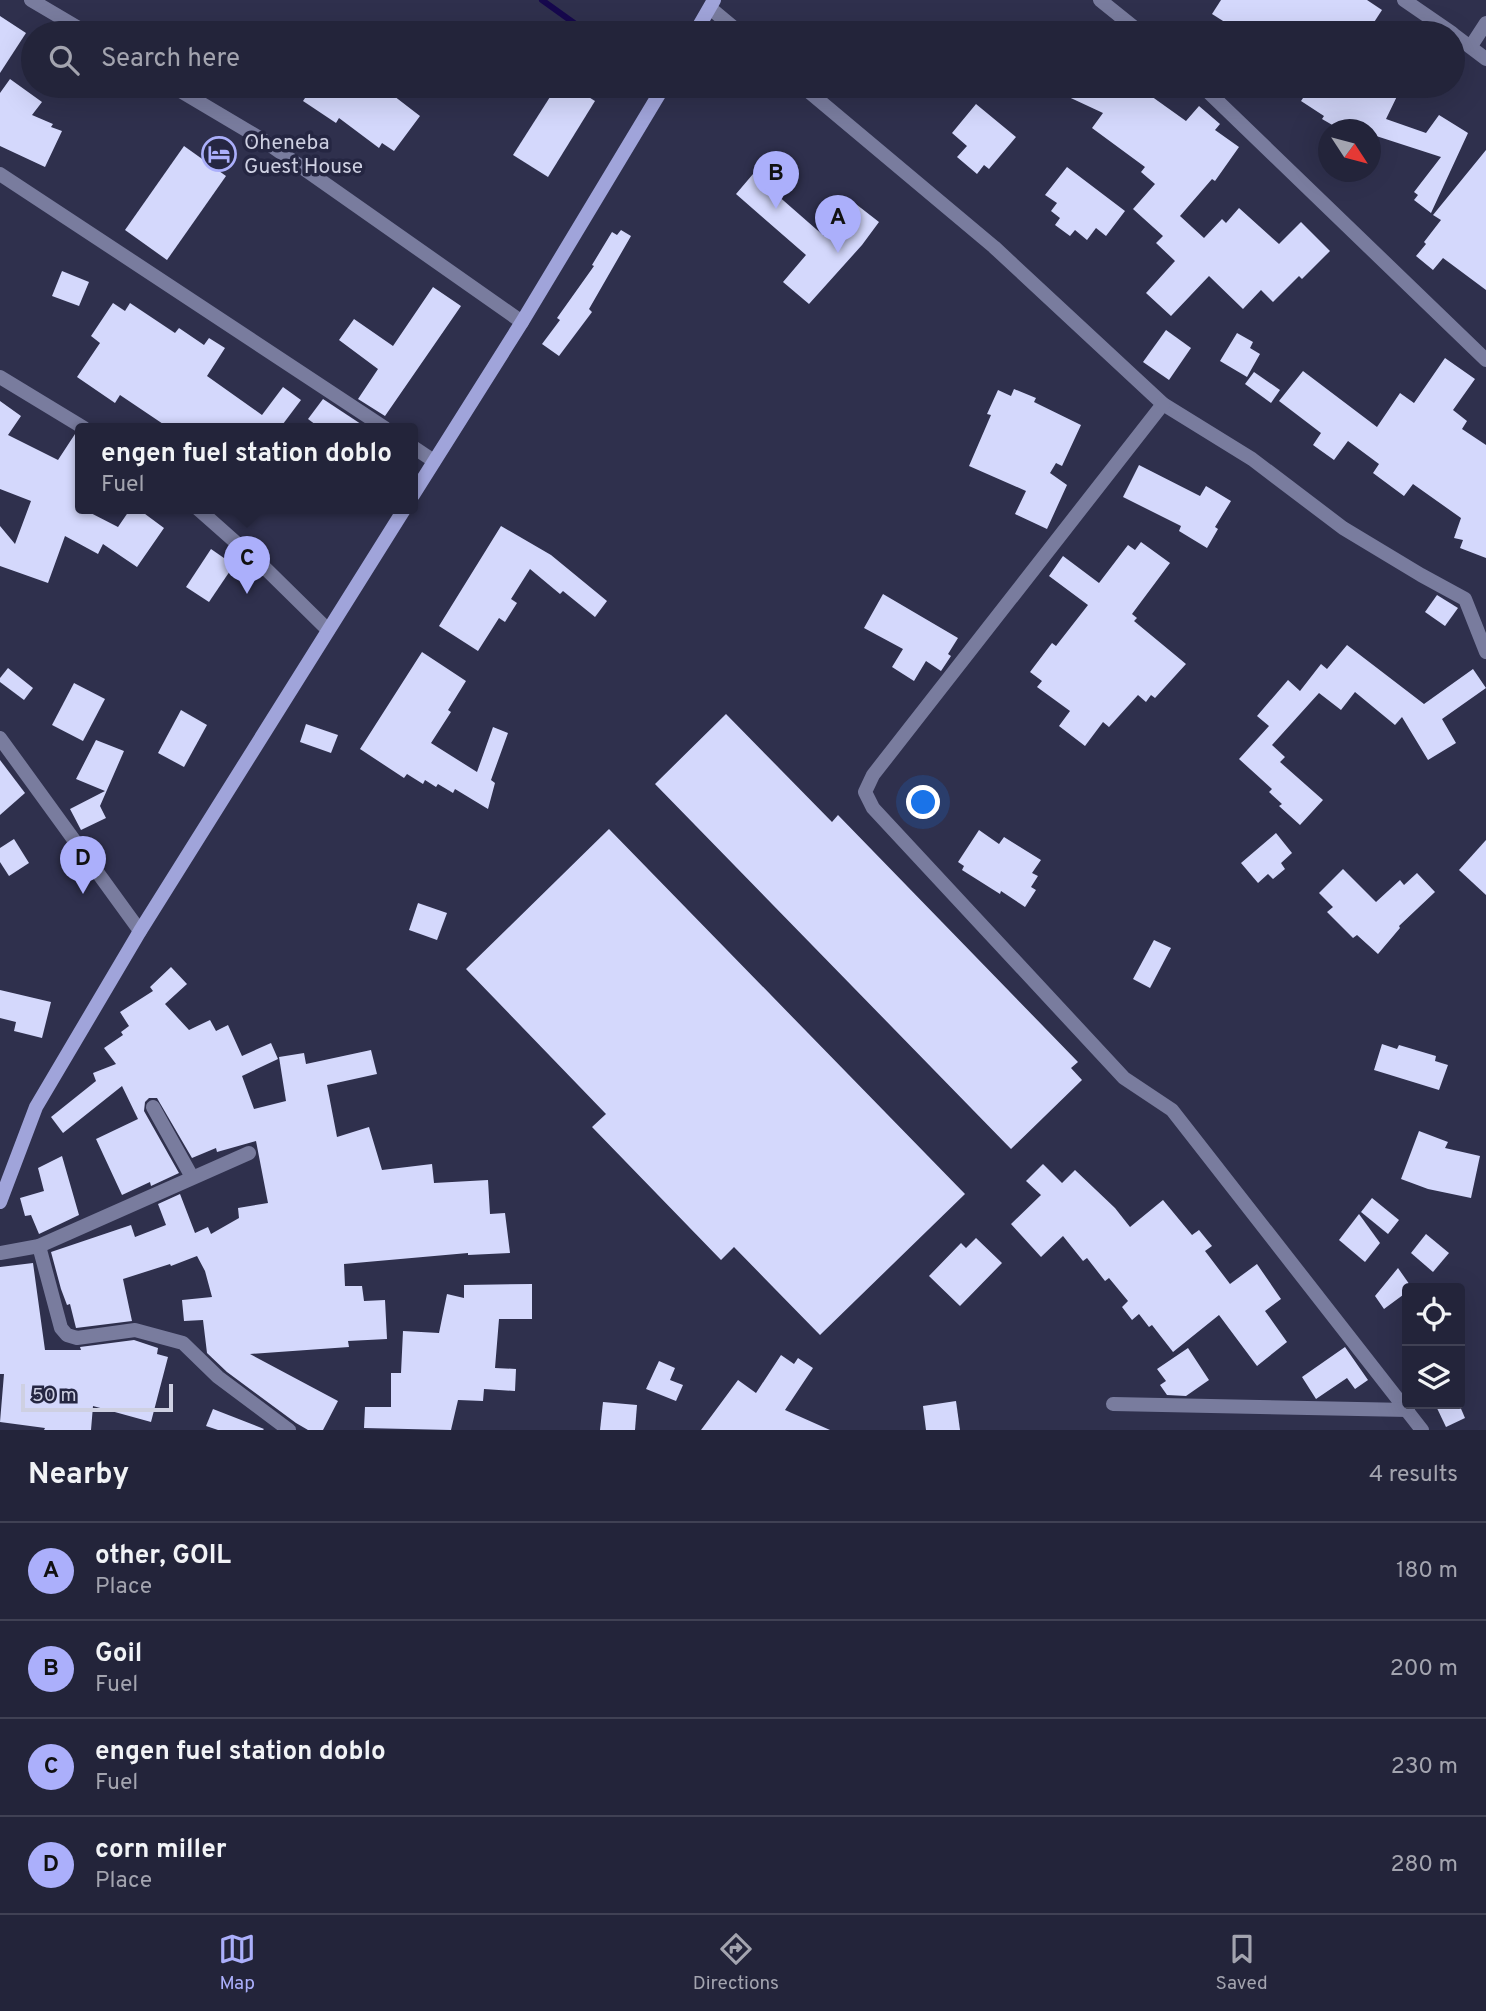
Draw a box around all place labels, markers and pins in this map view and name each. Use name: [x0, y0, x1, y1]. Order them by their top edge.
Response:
place label: Oheneba Guest House: [244, 130, 363, 181]
hotel icon: Oheneba Guest House: [200, 135, 238, 173]
pin: B: [753, 151, 799, 209]
pin: A: [815, 195, 861, 253]
pin: C: [224, 536, 270, 594]
pin: D: [60, 836, 106, 894]

